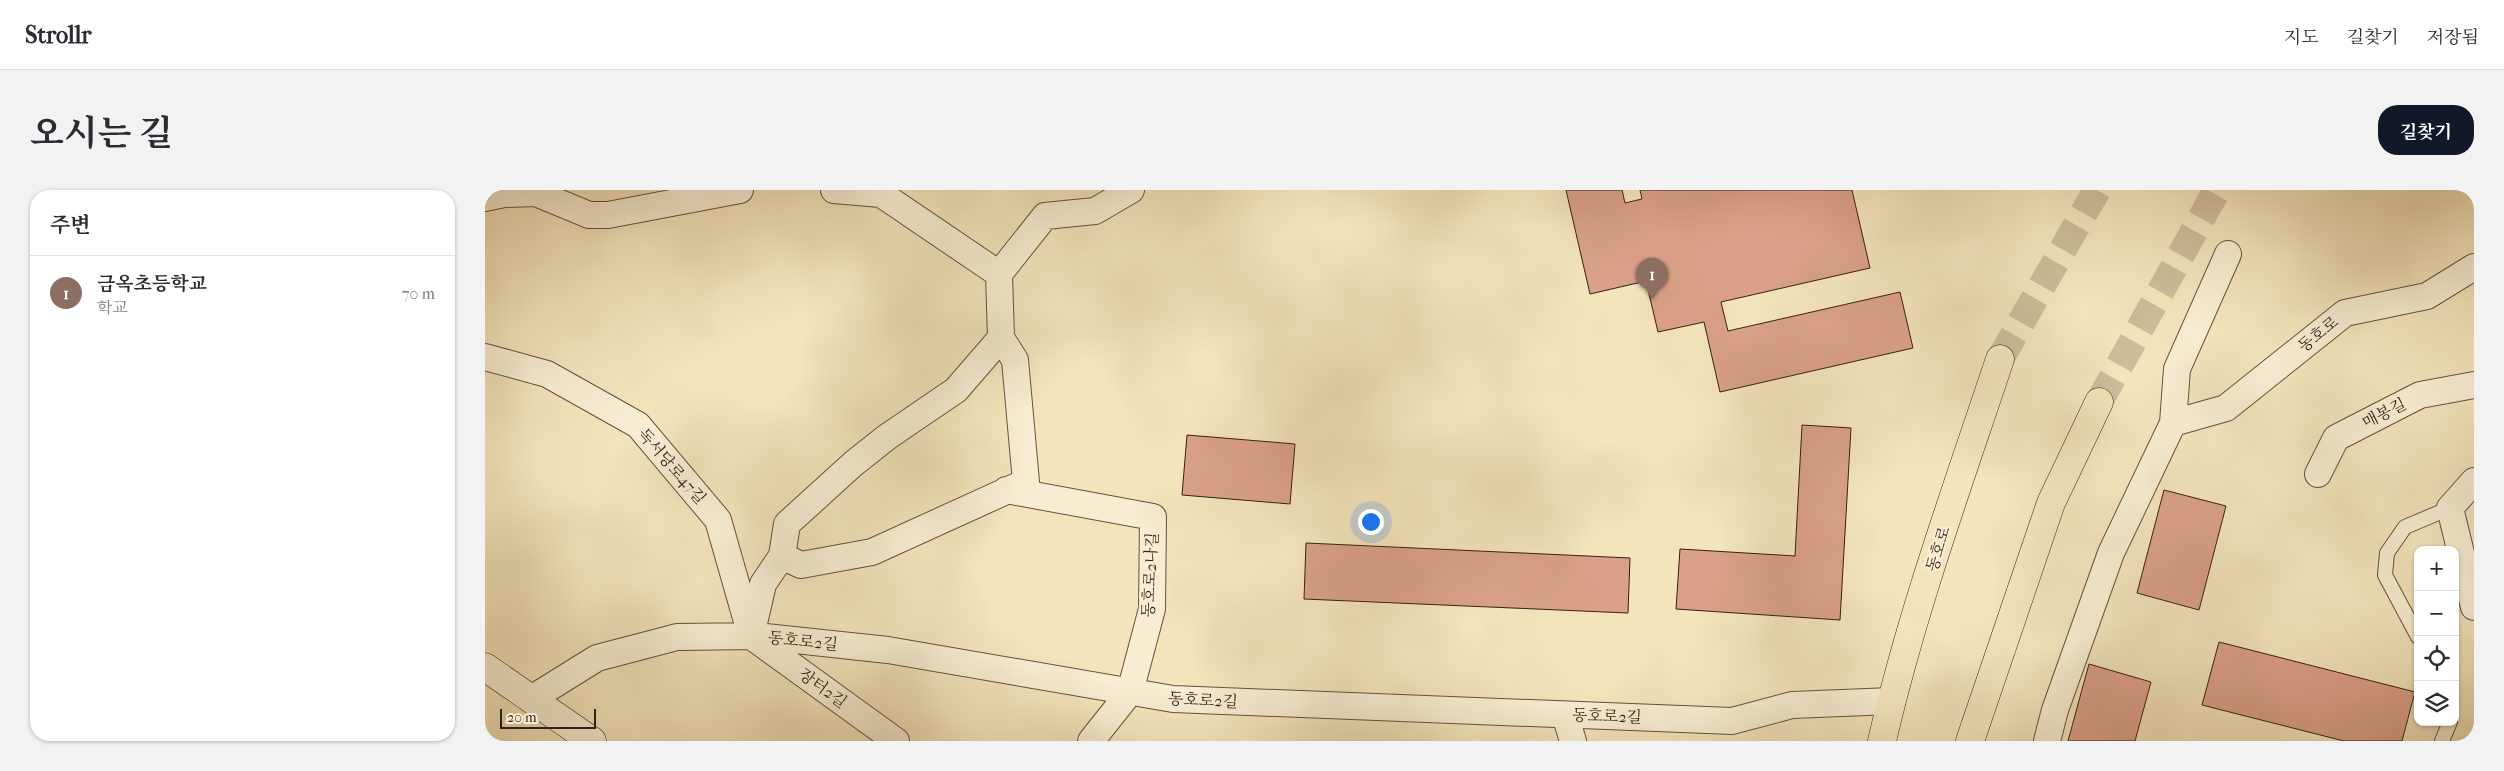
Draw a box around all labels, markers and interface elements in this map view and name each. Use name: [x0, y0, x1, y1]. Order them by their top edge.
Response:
text: Strollr: [25, 21, 92, 49]
text: 지도: [2284, 27, 2319, 48]
text: 길찾기: [2347, 27, 2399, 48]
text: 저장됨: [2427, 27, 2479, 48]
button: 길찾기: [2378, 105, 2474, 155]
text: 오시는 길: [30, 113, 173, 154]
text: 주변: [50, 213, 91, 237]
pin: 1: [1636, 258, 1668, 299]
text: 금옥초등학교: [97, 273, 207, 295]
text: 1: [63, 284, 69, 303]
text: 70 m: [402, 284, 435, 303]
text: 학교: [97, 298, 128, 317]
street label: 동호로: [2294, 312, 2342, 356]
street label: 매봉길: [2359, 394, 2409, 432]
street label: 독서당로47길: [634, 424, 710, 508]
your location: [1358, 509, 1384, 535]
street label: 동호로: [1922, 524, 1954, 574]
street label: 동호로2나길: [1138, 532, 1162, 618]
map controls: [2414, 546, 2459, 726]
button: +: [2414, 546, 2459, 591]
button: −: [2414, 591, 2459, 636]
street label: 동호로2길: [767, 628, 839, 654]
button: locate: [2414, 636, 2459, 681]
street label: 장터2길: [795, 664, 851, 712]
button: layers: [2414, 681, 2459, 726]
street label: 동호로2길: [1168, 689, 1238, 711]
street label: 동호로2길: [1572, 705, 1642, 727]
scale bar: [500, 706, 596, 729]
text: 20 m: [507, 709, 537, 726]

